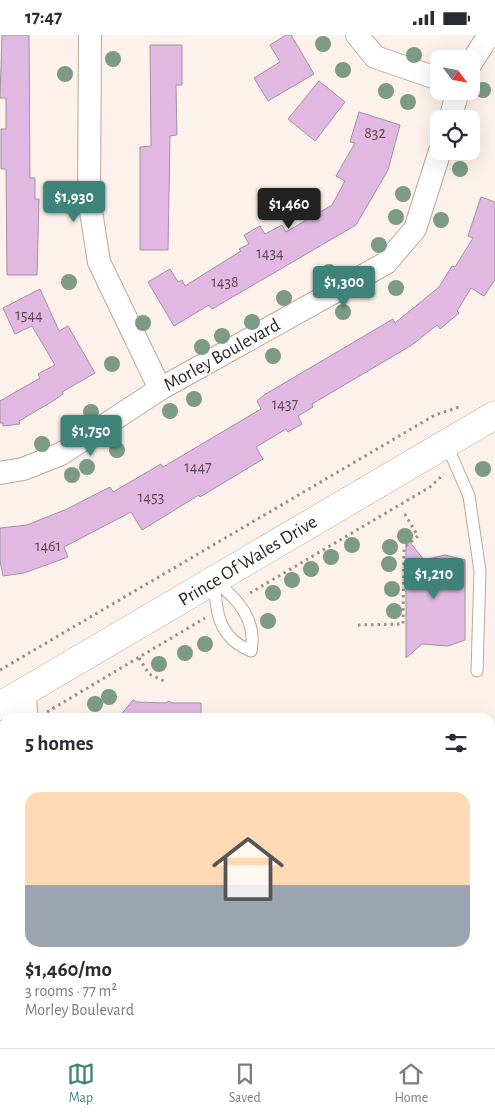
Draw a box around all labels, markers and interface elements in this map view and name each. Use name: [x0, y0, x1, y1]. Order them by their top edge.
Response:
text: 17:47: [25, 8, 62, 27]
north arrow: [430, 50, 480, 100]
map controls: [430, 50, 480, 160]
button: locate: [430, 110, 480, 160]
house number: 832: [364, 125, 386, 141]
pin: $1,930: [33, 181, 115, 223]
pin: $1,460: [248, 187, 330, 230]
text: $1,930: [54, 189, 94, 205]
text: $1,460: [269, 196, 309, 212]
house number: 1434: [256, 245, 284, 261]
pin: $1,300: [303, 265, 385, 308]
house number: 1438: [211, 274, 239, 290]
text: $1,300: [324, 274, 364, 290]
house number: 1544: [15, 307, 43, 323]
street label: Morley Boulevard: [161, 315, 283, 395]
house number: 1437: [272, 396, 299, 412]
pin: $1,750: [50, 415, 132, 457]
text: $1,750: [72, 423, 110, 439]
house number: 1447: [184, 459, 212, 475]
house number: 1453: [138, 489, 164, 505]
street label: Prince Of Wales Drive: [175, 512, 321, 610]
house number: 1461: [35, 538, 61, 554]
pin: $1,210: [393, 557, 475, 600]
text: $1,210: [415, 566, 453, 582]
icon: filters: [442, 729, 470, 757]
text: 5 homes: [25, 733, 94, 754]
icon: home: [203, 824, 293, 914]
text: $1,460/mo: [25, 959, 112, 980]
text: 3 rooms · 77 m²: [25, 983, 117, 999]
text: Morley Boulevard: [25, 1002, 134, 1018]
tab: Map: [67, 1060, 95, 1107]
tab: Saved: [229, 1060, 261, 1107]
tab: Home: [394, 1060, 428, 1107]

